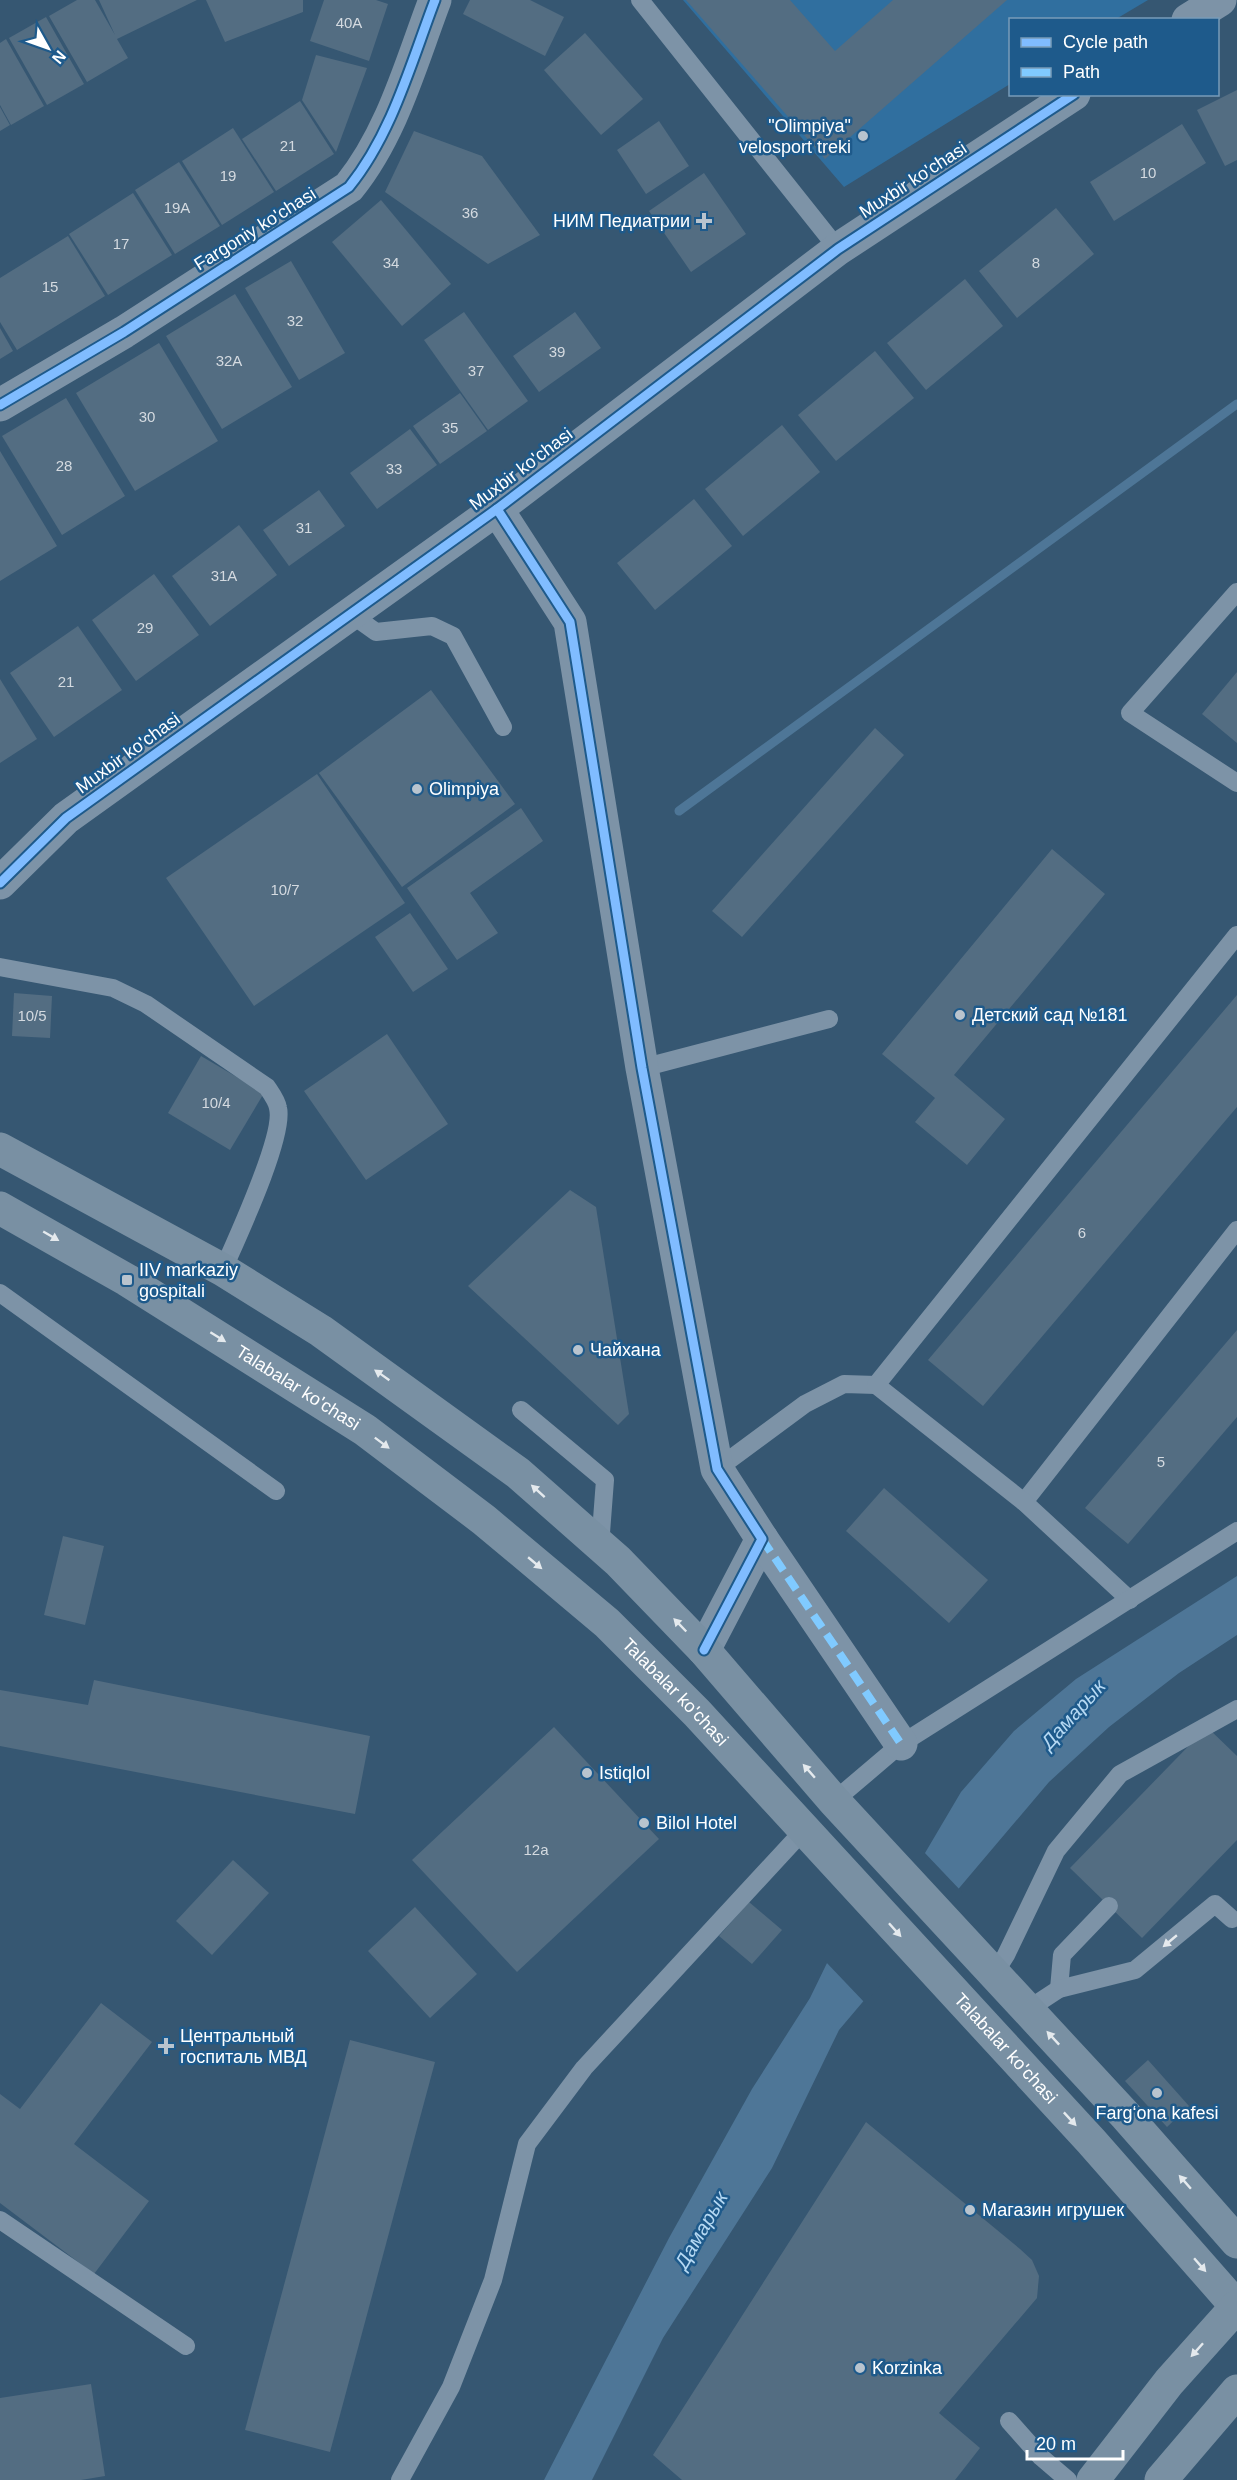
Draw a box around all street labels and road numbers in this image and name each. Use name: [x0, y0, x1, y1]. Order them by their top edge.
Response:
street label: Muxbir ko'chasi: [856, 138, 970, 222]
street label: Fargoniy ko'chasi: [191, 184, 319, 274]
street label: Muxbir ko'chasi: [466, 424, 576, 514]
street label: Muxbir ko'chasi: [72, 709, 184, 797]
street label: Talabalar ko'chasi: [232, 1341, 364, 1434]
street label: Talabalar ko'chasi: [618, 1634, 732, 1750]
street label: Talabalar ko'chasi: [950, 1989, 1061, 2108]

